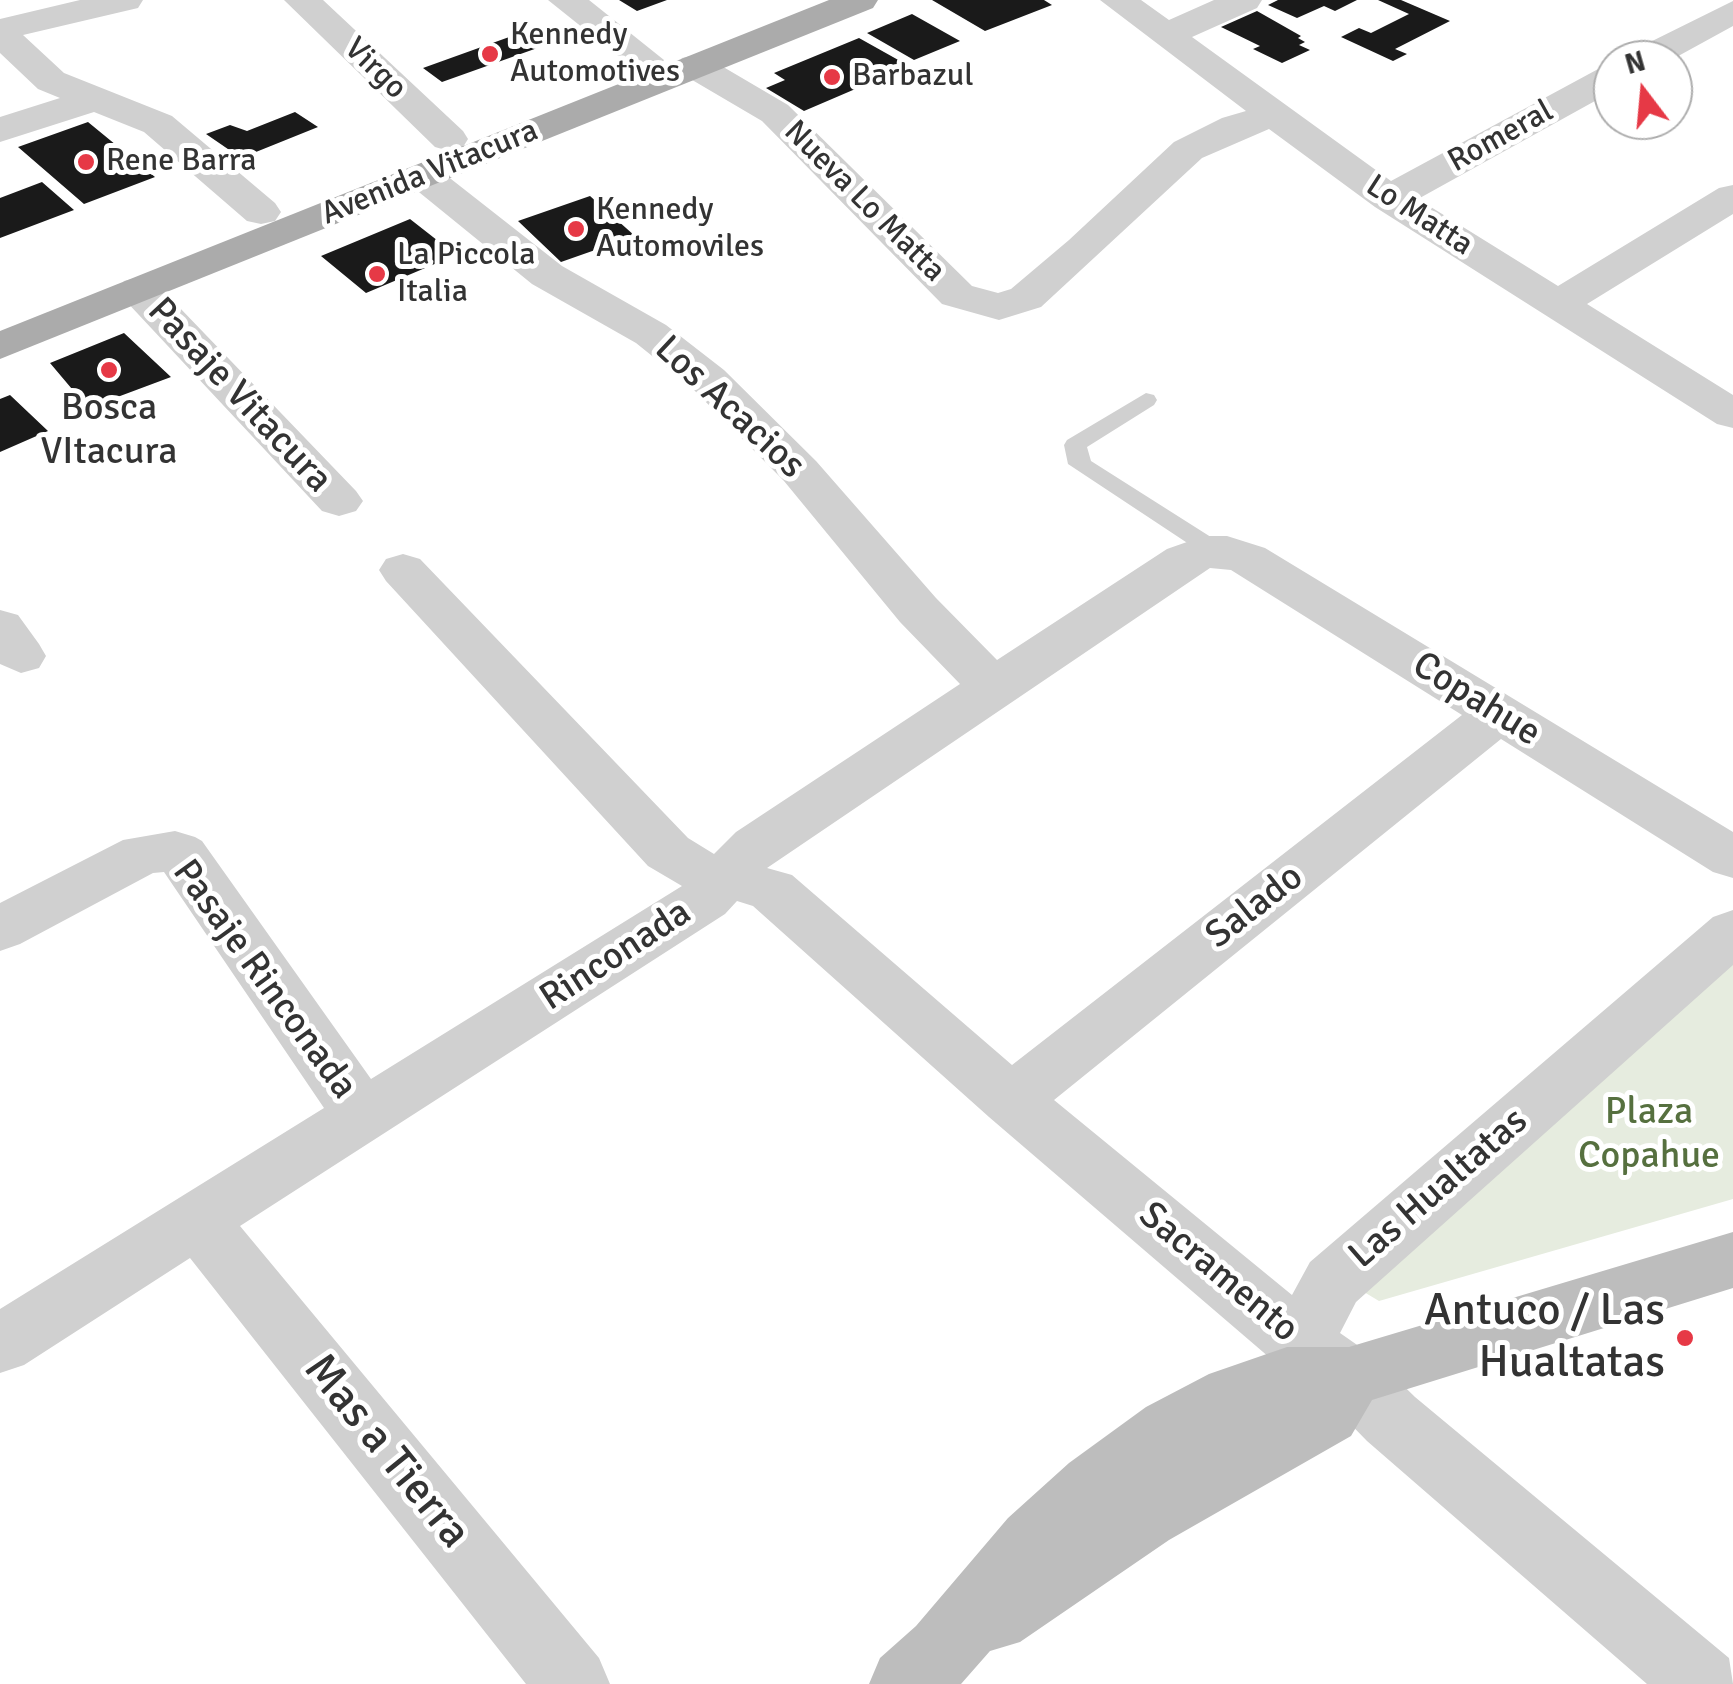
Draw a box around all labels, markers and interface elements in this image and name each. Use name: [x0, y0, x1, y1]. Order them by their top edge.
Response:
place label: Kennedy Automotives: [510, 17, 680, 92]
street label: Virgo: [336, 30, 414, 108]
north arrow: [1593, 40, 1693, 140]
marker: Kennedy Automotives: [479, 43, 501, 65]
text: N: [1621, 44, 1649, 82]
place label: Barbazul: [852, 58, 974, 96]
marker: Barbazul: [821, 66, 843, 88]
street label: Romeral: [1442, 93, 1560, 181]
street label: Avenida Vitacura: [316, 112, 544, 234]
street label: Nueva Lo Matta: [775, 113, 953, 291]
place label: Rene Barra: [106, 143, 256, 181]
marker: Rene Barra: [75, 151, 97, 173]
street label: Lo Matta: [1358, 167, 1480, 265]
place label: Kennedy Automoviles: [596, 192, 764, 267]
marker: Kennedy Automoviles: [565, 218, 587, 240]
place label: La Piccola Italia: [397, 237, 536, 312]
marker: La Piccola Italia: [366, 263, 388, 285]
street label: Pasaje Vitacura: [137, 289, 341, 503]
street label: Los Acacios: [645, 327, 813, 489]
marker: Bosca VItacura: [98, 359, 120, 381]
place label: Bosca VItacura: [40, 386, 178, 476]
street label: Copahue: [1404, 643, 1548, 757]
street label: Pasaje Rinconada: [162, 852, 366, 1108]
street label: Salado: [1197, 855, 1313, 959]
street label: Rinconada: [532, 890, 700, 1022]
park label: Plaza Copahue: [1578, 1090, 1720, 1180]
street label: Las Hualtatas: [1341, 1099, 1537, 1279]
street label: Sacramento: [1129, 1193, 1307, 1353]
place label: Antuco / Las Hualtatas: [1424, 1285, 1665, 1391]
marker: Antuco / Las Hualtatas: [1674, 1327, 1696, 1349]
street label: Mas a Tierra: [291, 1344, 481, 1560]

